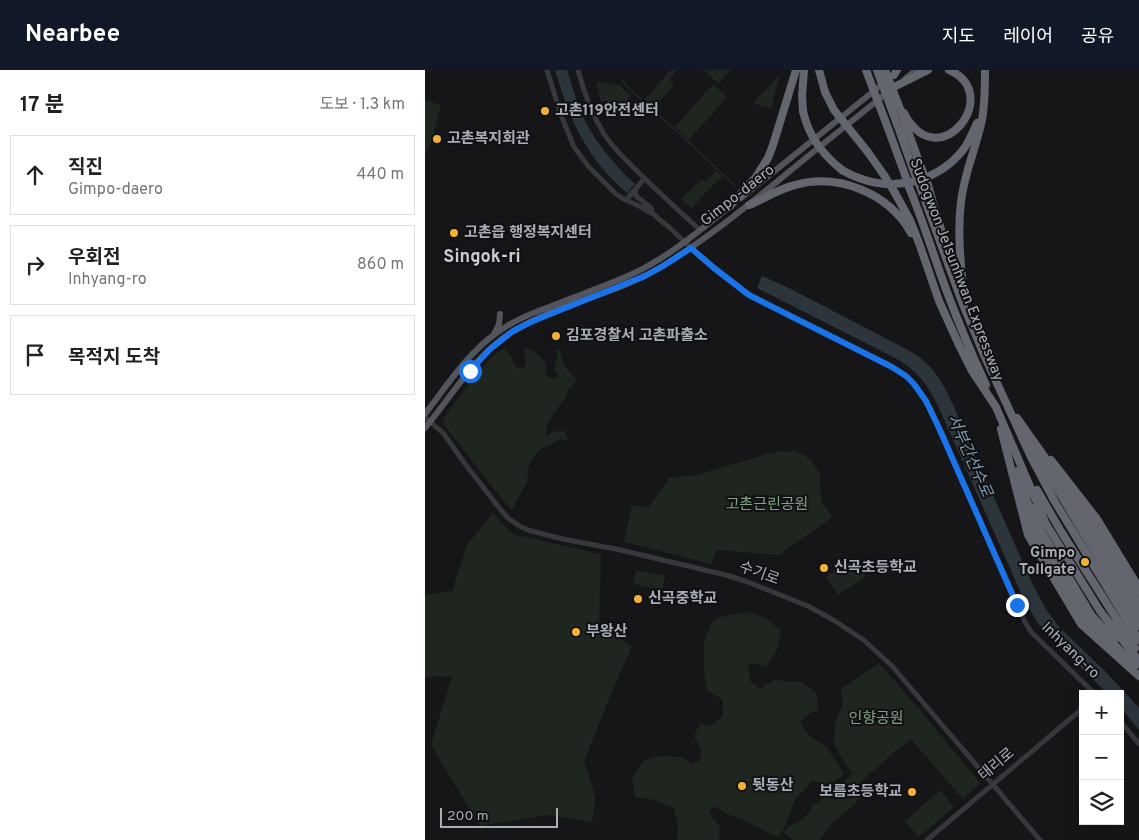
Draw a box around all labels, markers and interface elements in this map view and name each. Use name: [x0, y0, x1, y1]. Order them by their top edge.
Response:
text: Nearbee: [25, 20, 120, 50]
text: 지도: [942, 26, 975, 49]
text: 레이어: [1003, 26, 1053, 49]
text: 공유: [1081, 26, 1114, 49]
text: 17 분: [20, 92, 64, 119]
text: 도보 · 1.3 km: [319, 95, 405, 115]
place label: 고촌119안전센터: [555, 102, 659, 121]
marker: 고촌119안전센터: [539, 105, 551, 117]
place label: 고촌복지회관: [447, 130, 530, 149]
marker: 고촌복지회관: [431, 133, 443, 145]
text: 직진: [68, 156, 103, 180]
street label: Sudogwon Je1sunhwan Expressway: [905, 156, 1007, 384]
icon: ahead: [21, 161, 49, 189]
street label: Gimpo-daero: [697, 161, 779, 231]
text: 440 m: [357, 165, 404, 185]
text: Gimpo-daero: [68, 180, 163, 200]
place label: 고촌읍 행정복지센터: [464, 224, 592, 243]
marker: 고촌읍 행정복지센터: [448, 227, 460, 239]
text: 우회전: [68, 246, 120, 270]
district label: Singok-ri: [443, 246, 521, 269]
icon: right: [21, 251, 49, 279]
text: 860 m: [357, 255, 404, 275]
text: Inhyang-ro: [68, 270, 147, 290]
place label: 김포경찰서 고촌파출소: [566, 327, 708, 346]
marker: 김포경찰서 고촌파출소: [550, 330, 562, 342]
icon: arrive: [21, 341, 49, 369]
text: 목적지 도착: [68, 346, 160, 370]
route start: [459, 360, 482, 383]
water label: 서부간선수로: [942, 412, 997, 502]
park label: 고촌근린공원: [726, 496, 808, 515]
place label: Gimpo Tollgate: [1019, 544, 1075, 580]
marker: Gimpo Tollgate: [1079, 556, 1091, 568]
street label: 수기로: [736, 558, 782, 590]
place label: 신곡초등학교: [834, 558, 917, 578]
marker: 신곡초등학교: [818, 562, 830, 574]
place label: 신곡중학교: [648, 589, 717, 609]
marker: 신곡중학교: [632, 593, 644, 605]
route end: [1006, 594, 1029, 617]
street label: Inhyang-ro: [1037, 619, 1103, 683]
place label: 부왕산: [586, 623, 628, 642]
marker: 부왕산: [570, 626, 582, 638]
map controls: [1079, 690, 1124, 825]
button: +: [1079, 690, 1124, 735]
park label: 인향공원: [848, 710, 904, 729]
button: −: [1079, 735, 1124, 780]
street label: 태리로: [975, 744, 1019, 786]
place label: 뒷동산: [752, 777, 794, 796]
marker: 뒷동산: [736, 780, 748, 792]
button: layers: [1079, 780, 1124, 825]
place label: 보름초등학교: [819, 782, 902, 802]
marker: 보름초등학교: [906, 786, 918, 798]
scale bar: [440, 805, 557, 828]
text: 200 m: [447, 808, 489, 825]

